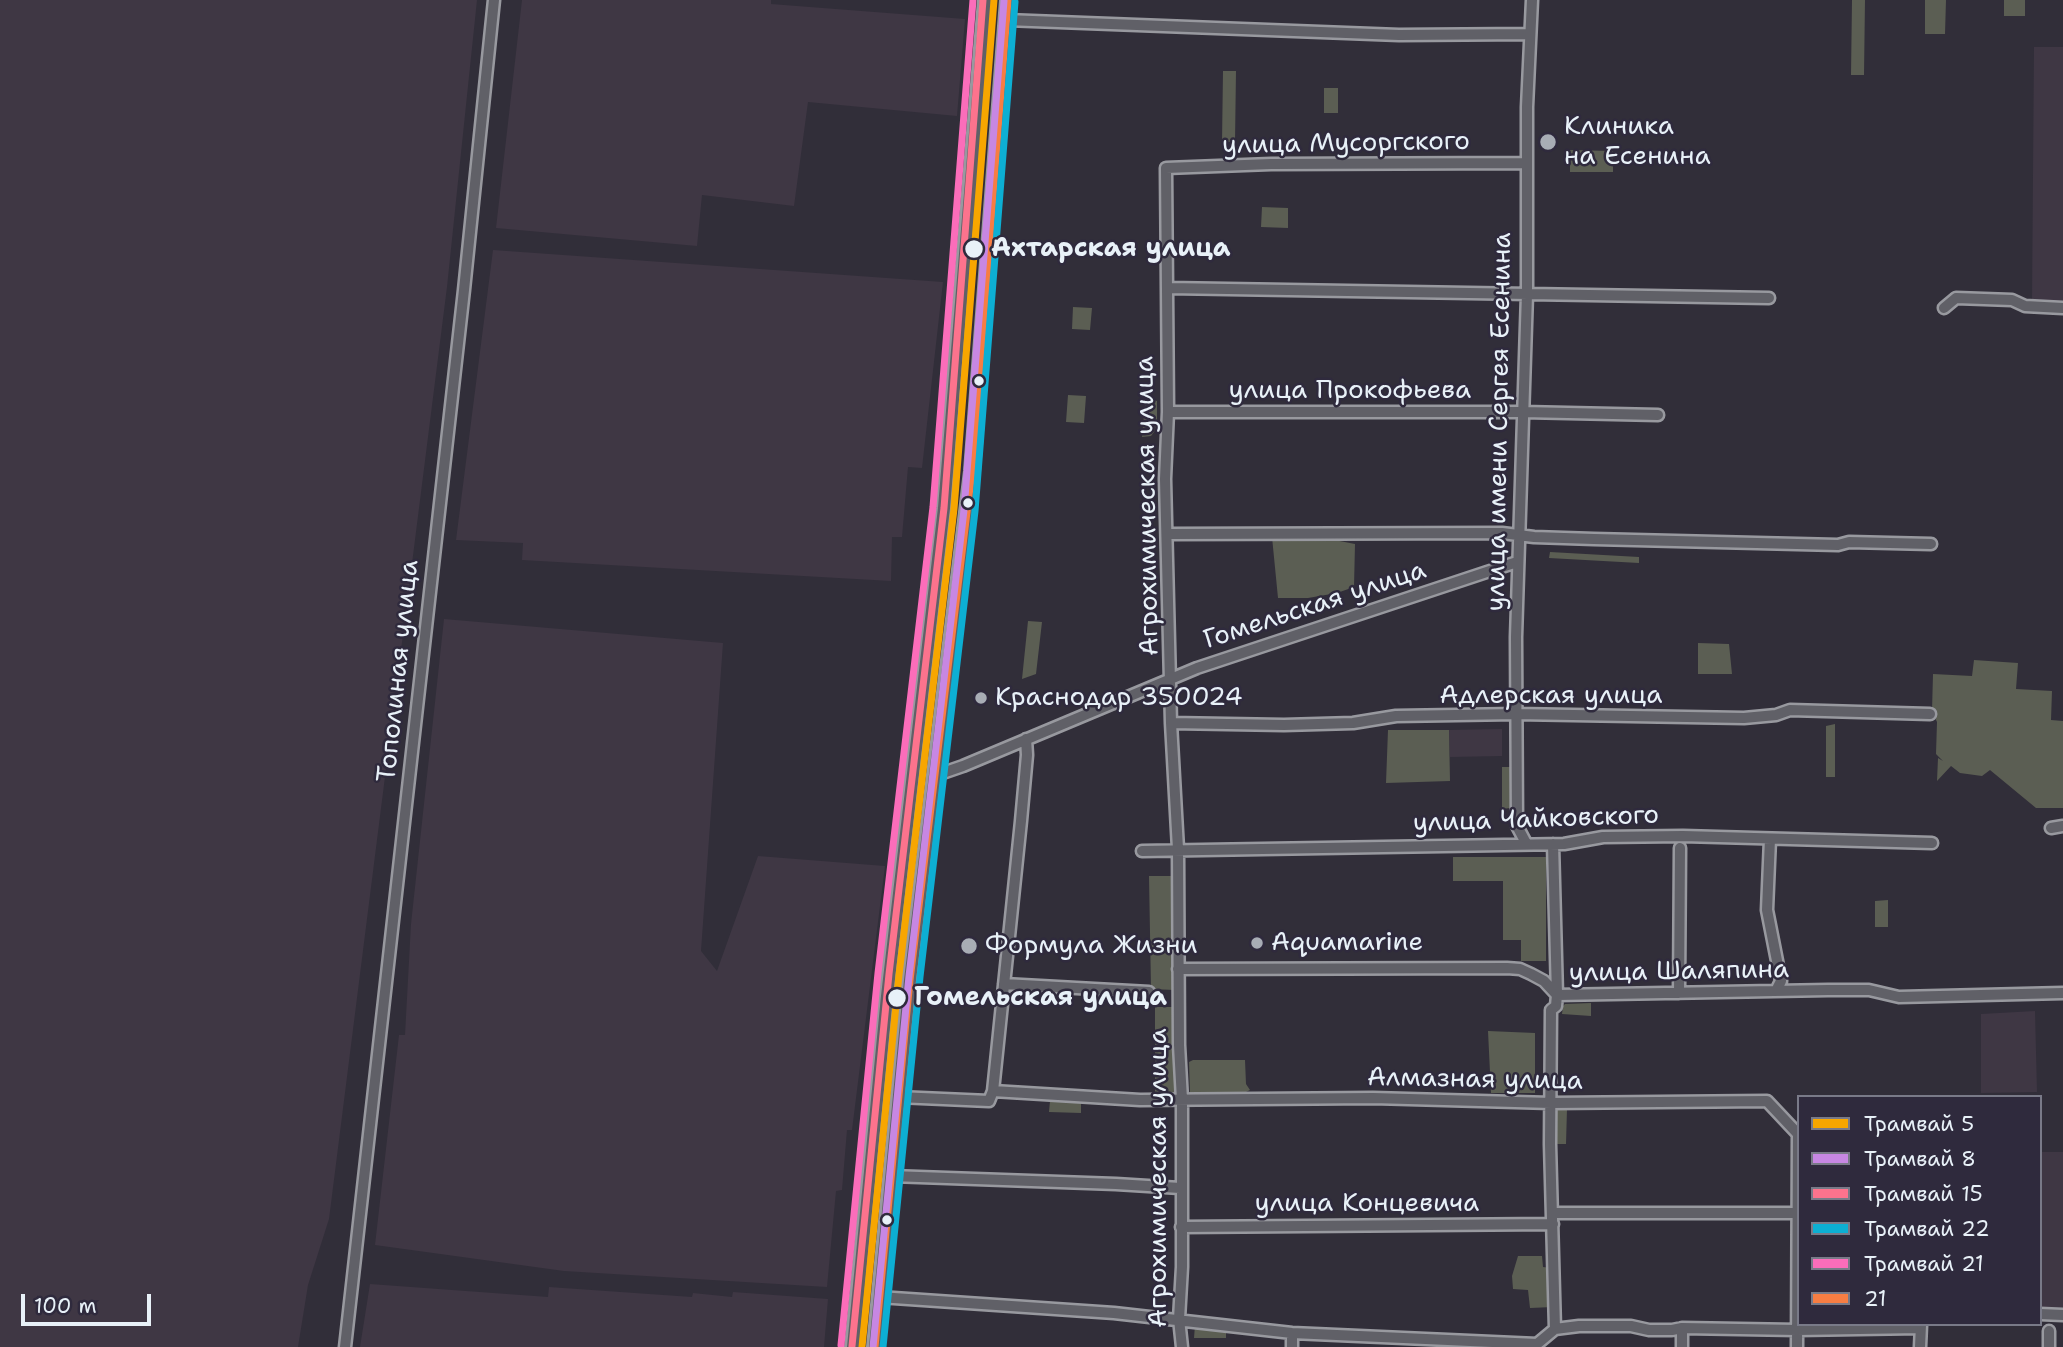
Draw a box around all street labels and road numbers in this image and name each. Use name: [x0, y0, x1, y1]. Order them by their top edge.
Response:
street label: улица Мусоргского: [1222, 126, 1470, 162]
street label: улица имени Сергея Есенина: [1481, 232, 1519, 612]
street label: Агрохимическая улица: [1130, 356, 1166, 656]
street label: улица Прокофьева: [1229, 375, 1471, 407]
street label: Гомельская улица: [1200, 555, 1430, 657]
street label: Тополиная улица: [372, 558, 426, 784]
street label: Адлерская улица: [1440, 680, 1662, 712]
street label: улица Чайковского: [1412, 800, 1660, 840]
street label: улица Шаляпина: [1569, 954, 1789, 990]
street label: Агрохимическая улица: [1143, 1028, 1175, 1328]
street label: Алмазная улица: [1367, 1063, 1583, 1097]
street label: улица Концевича: [1255, 1188, 1479, 1220]

